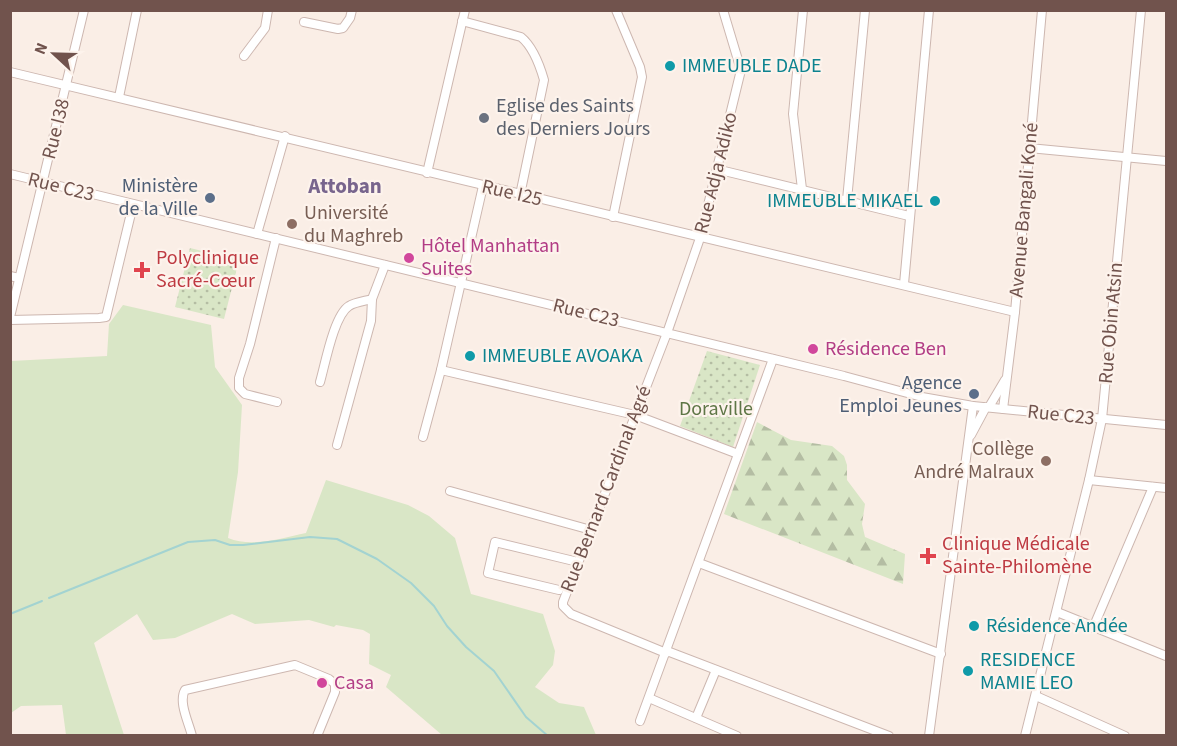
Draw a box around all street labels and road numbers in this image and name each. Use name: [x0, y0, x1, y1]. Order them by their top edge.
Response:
street label: Rue I38: [35, 96, 77, 162]
street label: Rue Adja Adiko: [687, 109, 745, 237]
street label: Avenue Bangali Koné: [1002, 121, 1046, 299]
street label: Rue C23: [25, 165, 97, 209]
street label: Rue I25: [479, 172, 545, 214]
street label: Rue Obin Atsin: [1092, 261, 1130, 385]
street label: Rue C23: [550, 291, 622, 335]
street label: Rue Bernard Cardinal Agré: [554, 381, 658, 597]
street label: Rue C23: [1026, 398, 1096, 432]

